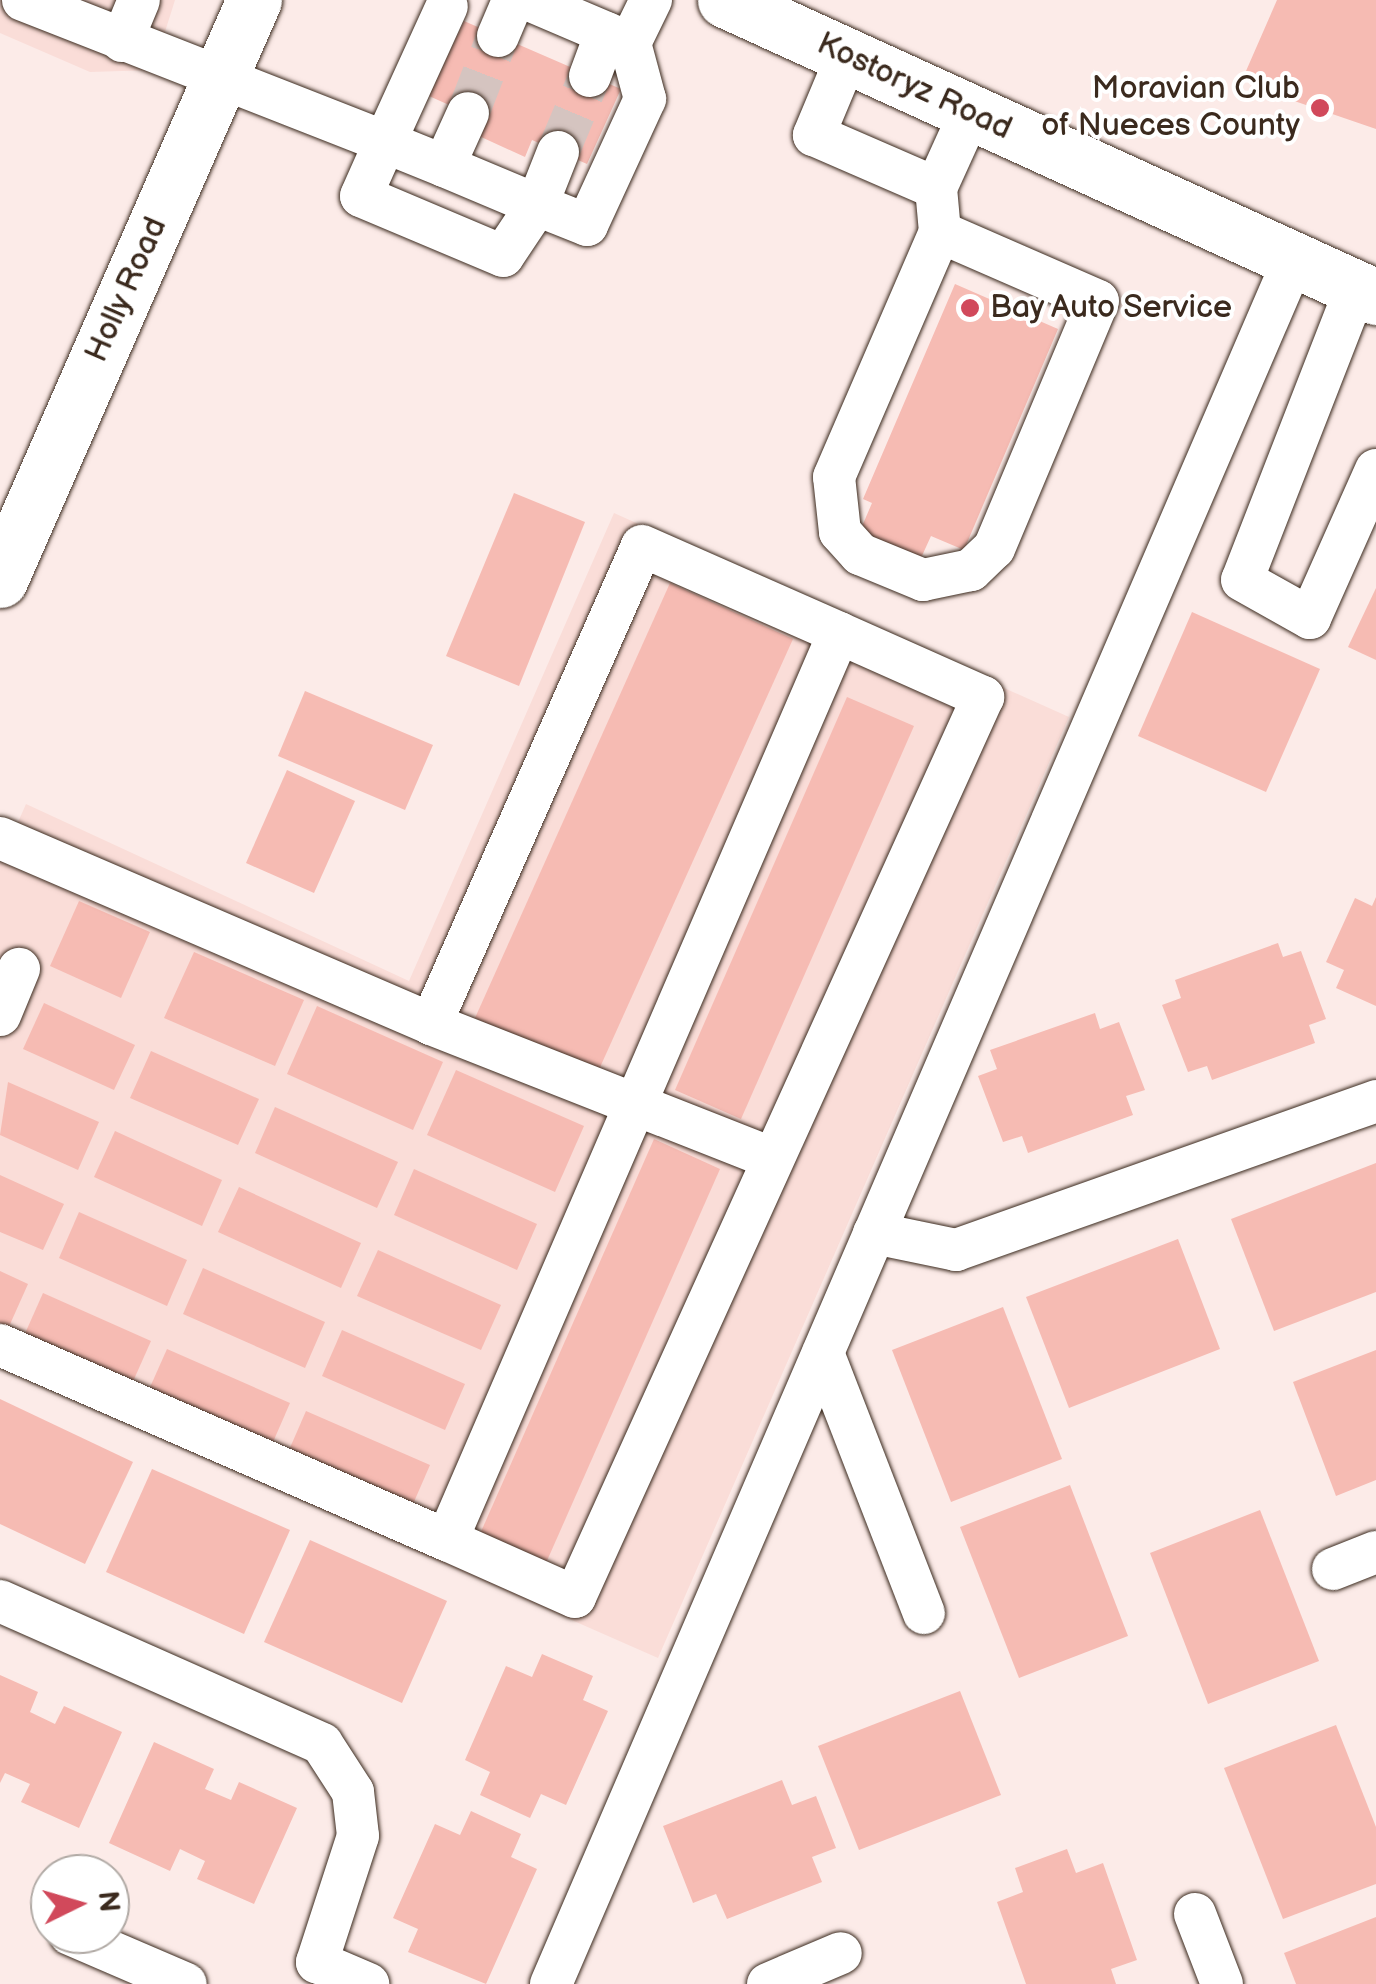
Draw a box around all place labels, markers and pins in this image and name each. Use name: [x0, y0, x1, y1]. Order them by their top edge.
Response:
place label: Moravian Club of Nueces County: [1041, 71, 1300, 146]
marker: Moravian Club of Nueces County: [1309, 97, 1331, 119]
place label: Bay Auto Service: [990, 289, 1235, 327]
marker: Bay Auto Service: [959, 297, 981, 319]

